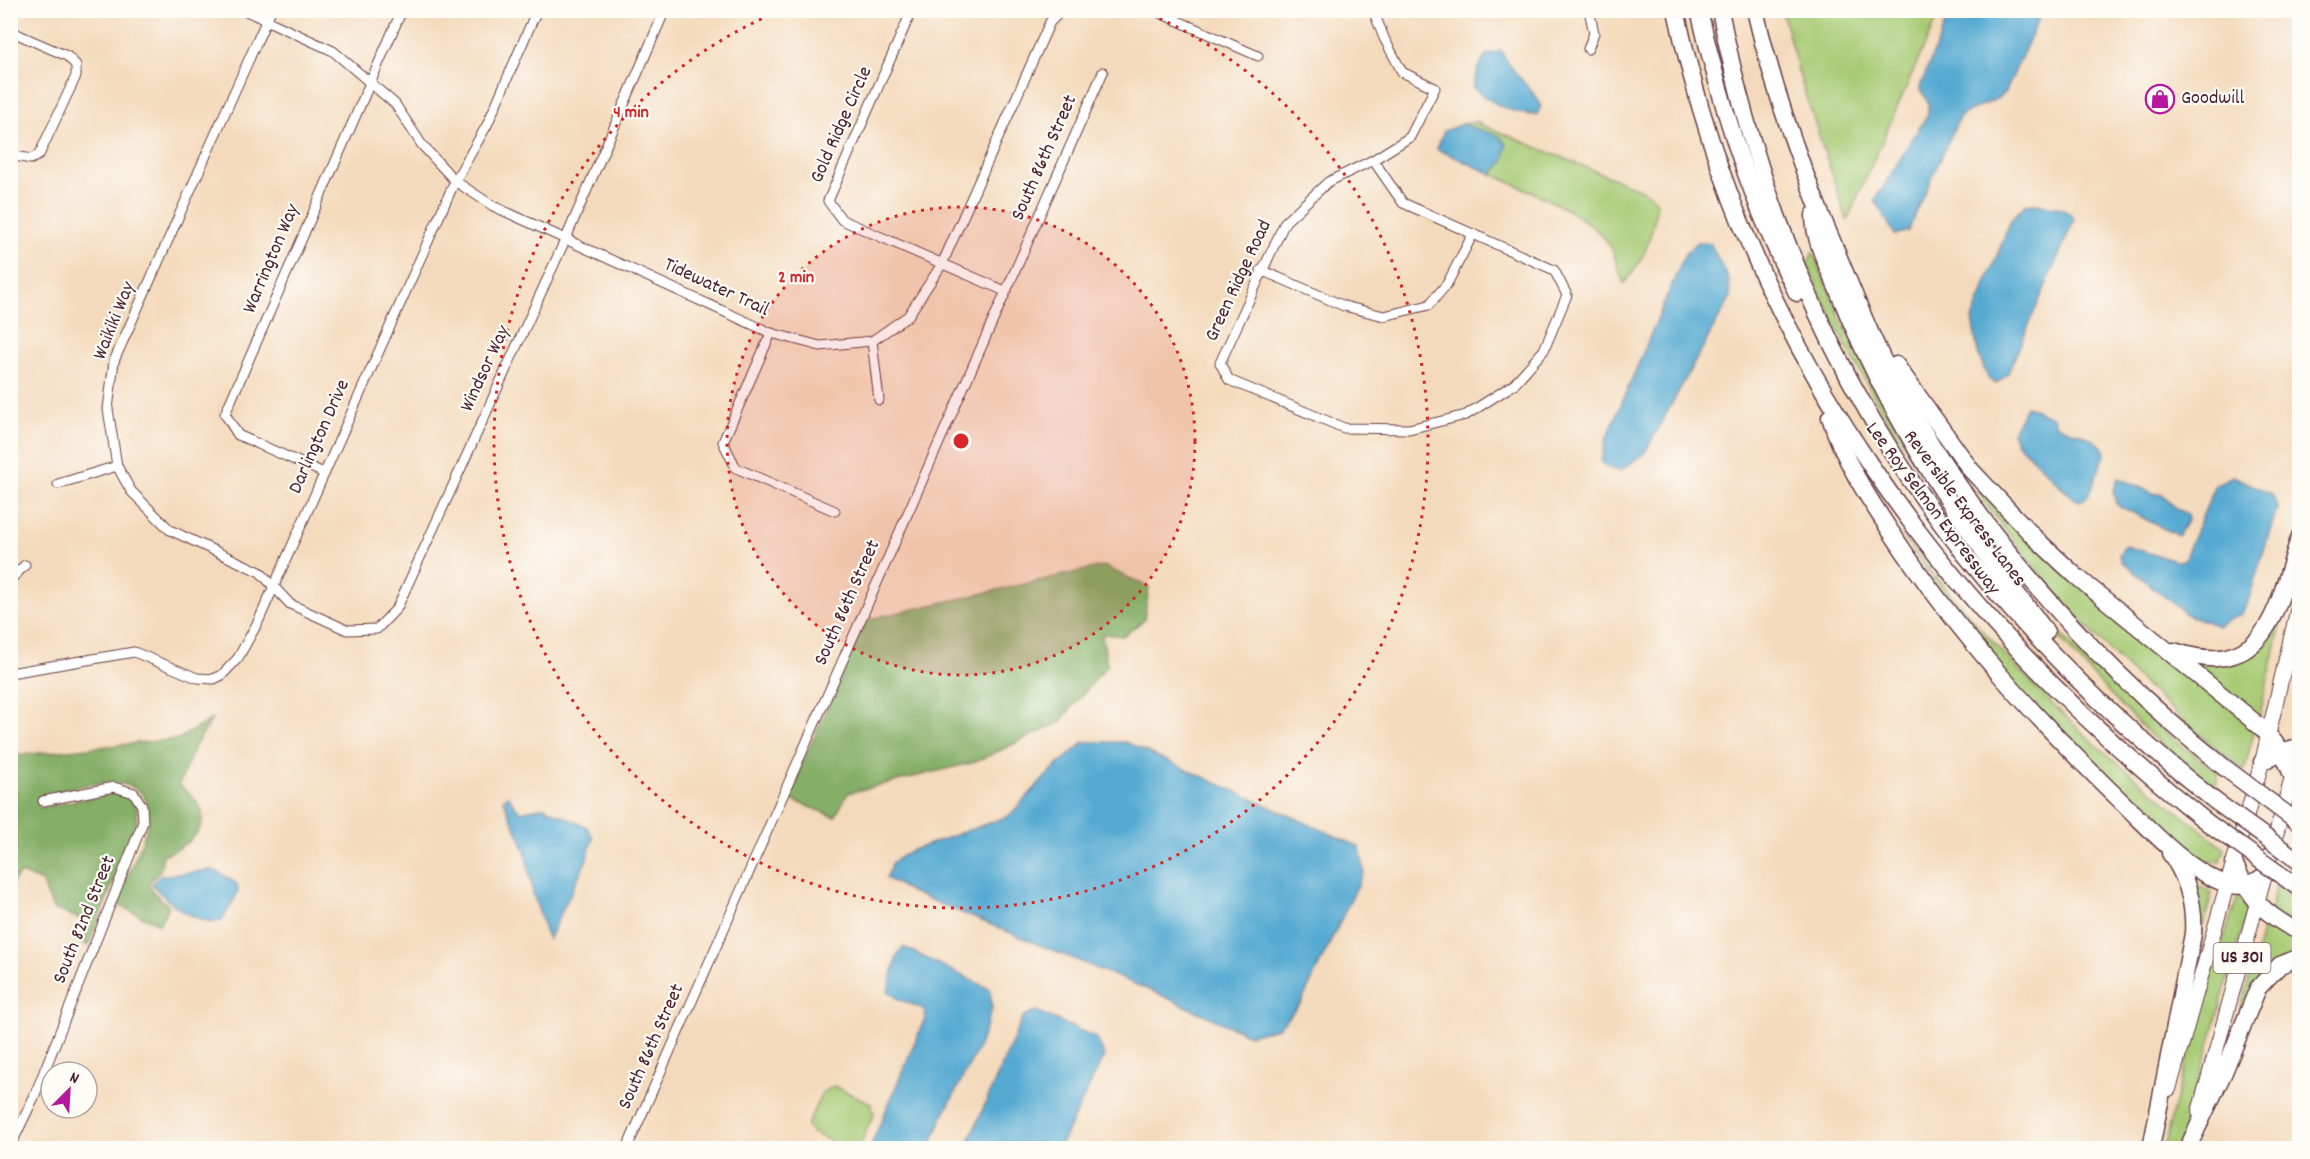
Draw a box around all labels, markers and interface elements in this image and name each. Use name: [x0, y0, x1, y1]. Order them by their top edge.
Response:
street label: Gold Ridge Circle: [804, 62, 880, 188]
shop icon: Goodwill: [2144, 83, 2176, 115]
place label: Goodwill: [2181, 85, 2245, 113]
street label: South 86th Street: [1005, 91, 1085, 225]
text: 4 min: [613, 101, 649, 126]
street label: Warrington Way: [236, 199, 308, 318]
street label: Green Ridge Road: [1199, 216, 1279, 346]
street label: Tidewater Trail: [659, 251, 774, 325]
text: 2 min: [778, 266, 814, 291]
street label: Waikiki Way: [87, 277, 144, 364]
street label: Windsor Way: [454, 321, 519, 417]
street label: Darlington Drive: [282, 375, 358, 499]
street label: Lee Roy Selmon Expressway: [1858, 417, 2007, 602]
street label: Reversible Express Lanes: [1896, 425, 2032, 593]
centre of rings: [951, 431, 971, 451]
street label: South 86th Street: [808, 536, 888, 670]
street label: South 82nd Street: [47, 852, 123, 988]
road number: US 301: [2214, 943, 2270, 973]
street label: South 86th Street: [612, 980, 692, 1114]
north arrow: [39, 1060, 99, 1120]
text: N: [66, 1066, 82, 1091]

